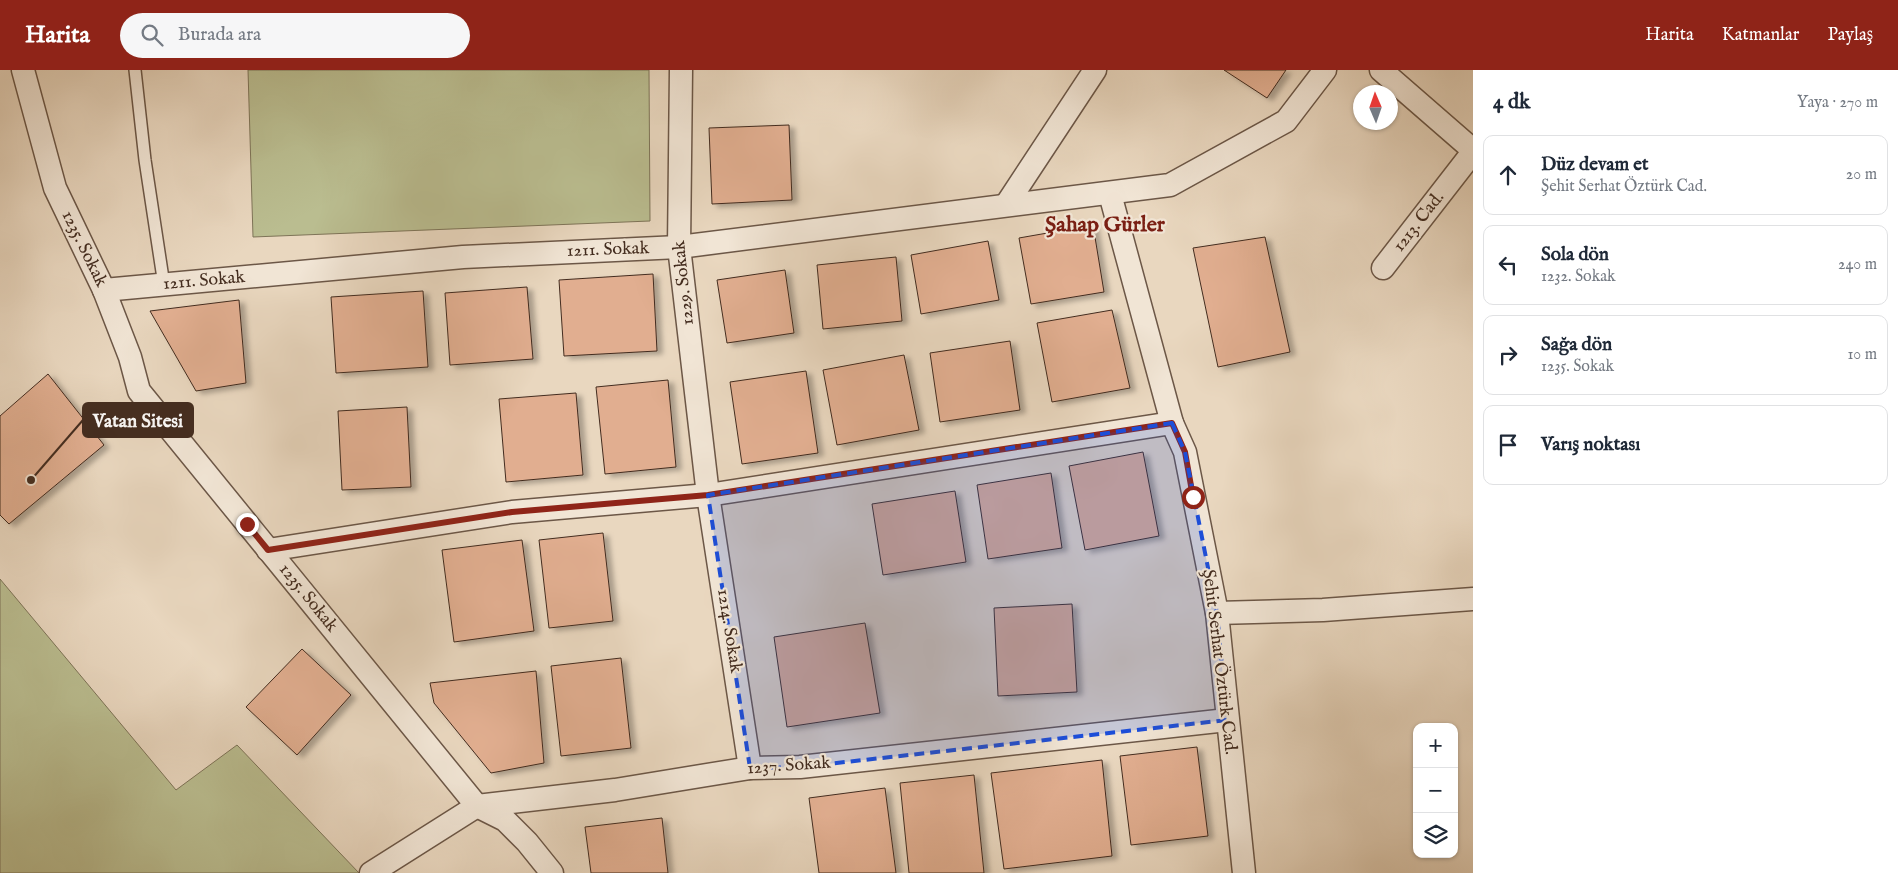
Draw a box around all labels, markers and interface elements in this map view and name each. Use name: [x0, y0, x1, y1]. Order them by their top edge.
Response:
search box: [120, 13, 470, 58]
text: Harita: [25, 20, 90, 51]
icon: search: [138, 21, 166, 49]
text: Burada ara: [178, 23, 261, 47]
text: Harita: [1645, 24, 1694, 47]
text: Katmanlar: [1722, 24, 1799, 47]
text: Paylaş: [1827, 24, 1873, 47]
north arrow: [1353, 85, 1398, 130]
text: 4 dk: [1493, 89, 1530, 116]
text: Yaya · 270 m: [1797, 93, 1878, 113]
text: Düz devam et: [1541, 153, 1649, 177]
icon: ahead: [1494, 161, 1522, 189]
text: 20 m: [1846, 165, 1877, 185]
text: Şehit Serhat Öztürk Cad.: [1541, 177, 1707, 197]
street label: 1213. Cad.: [1388, 187, 1450, 257]
street label: 1235. Sokak: [56, 207, 112, 291]
district label: Şahap Gürler: [1045, 211, 1166, 239]
street label: 1211. Sokak: [566, 237, 650, 263]
street label: 1229. Sokak: [668, 239, 700, 327]
text: Sola dön: [1541, 243, 1609, 267]
icon: left: [1494, 251, 1522, 279]
text: 240 m: [1838, 255, 1877, 275]
street label: 1211. Sokak: [162, 266, 246, 296]
text: 1232. Sokak: [1541, 267, 1616, 287]
text: Sağa dön: [1541, 333, 1612, 357]
icon: right: [1494, 341, 1522, 369]
text: 10 m: [1847, 345, 1877, 365]
text: 1235. Sokak: [1541, 357, 1614, 377]
callout: Vatan Sitesi: [83, 403, 193, 437]
text: Vatan Sitesi: [92, 410, 183, 434]
icon: arrive: [1494, 431, 1522, 459]
text: Varış noktası: [1541, 433, 1640, 457]
route start: [1182, 486, 1205, 509]
route end: [236, 513, 259, 536]
street label: 1235. Sokak: [273, 559, 343, 637]
street label: Şehit Serhat Öztürk Cad.: [1196, 568, 1243, 756]
street label: 1214. Sokak: [711, 587, 747, 675]
map controls: [1413, 723, 1458, 858]
button: +: [1413, 723, 1458, 768]
street label: 1237. Sokak: [746, 752, 832, 780]
button: −: [1413, 768, 1458, 813]
button: layers: [1413, 813, 1458, 858]

